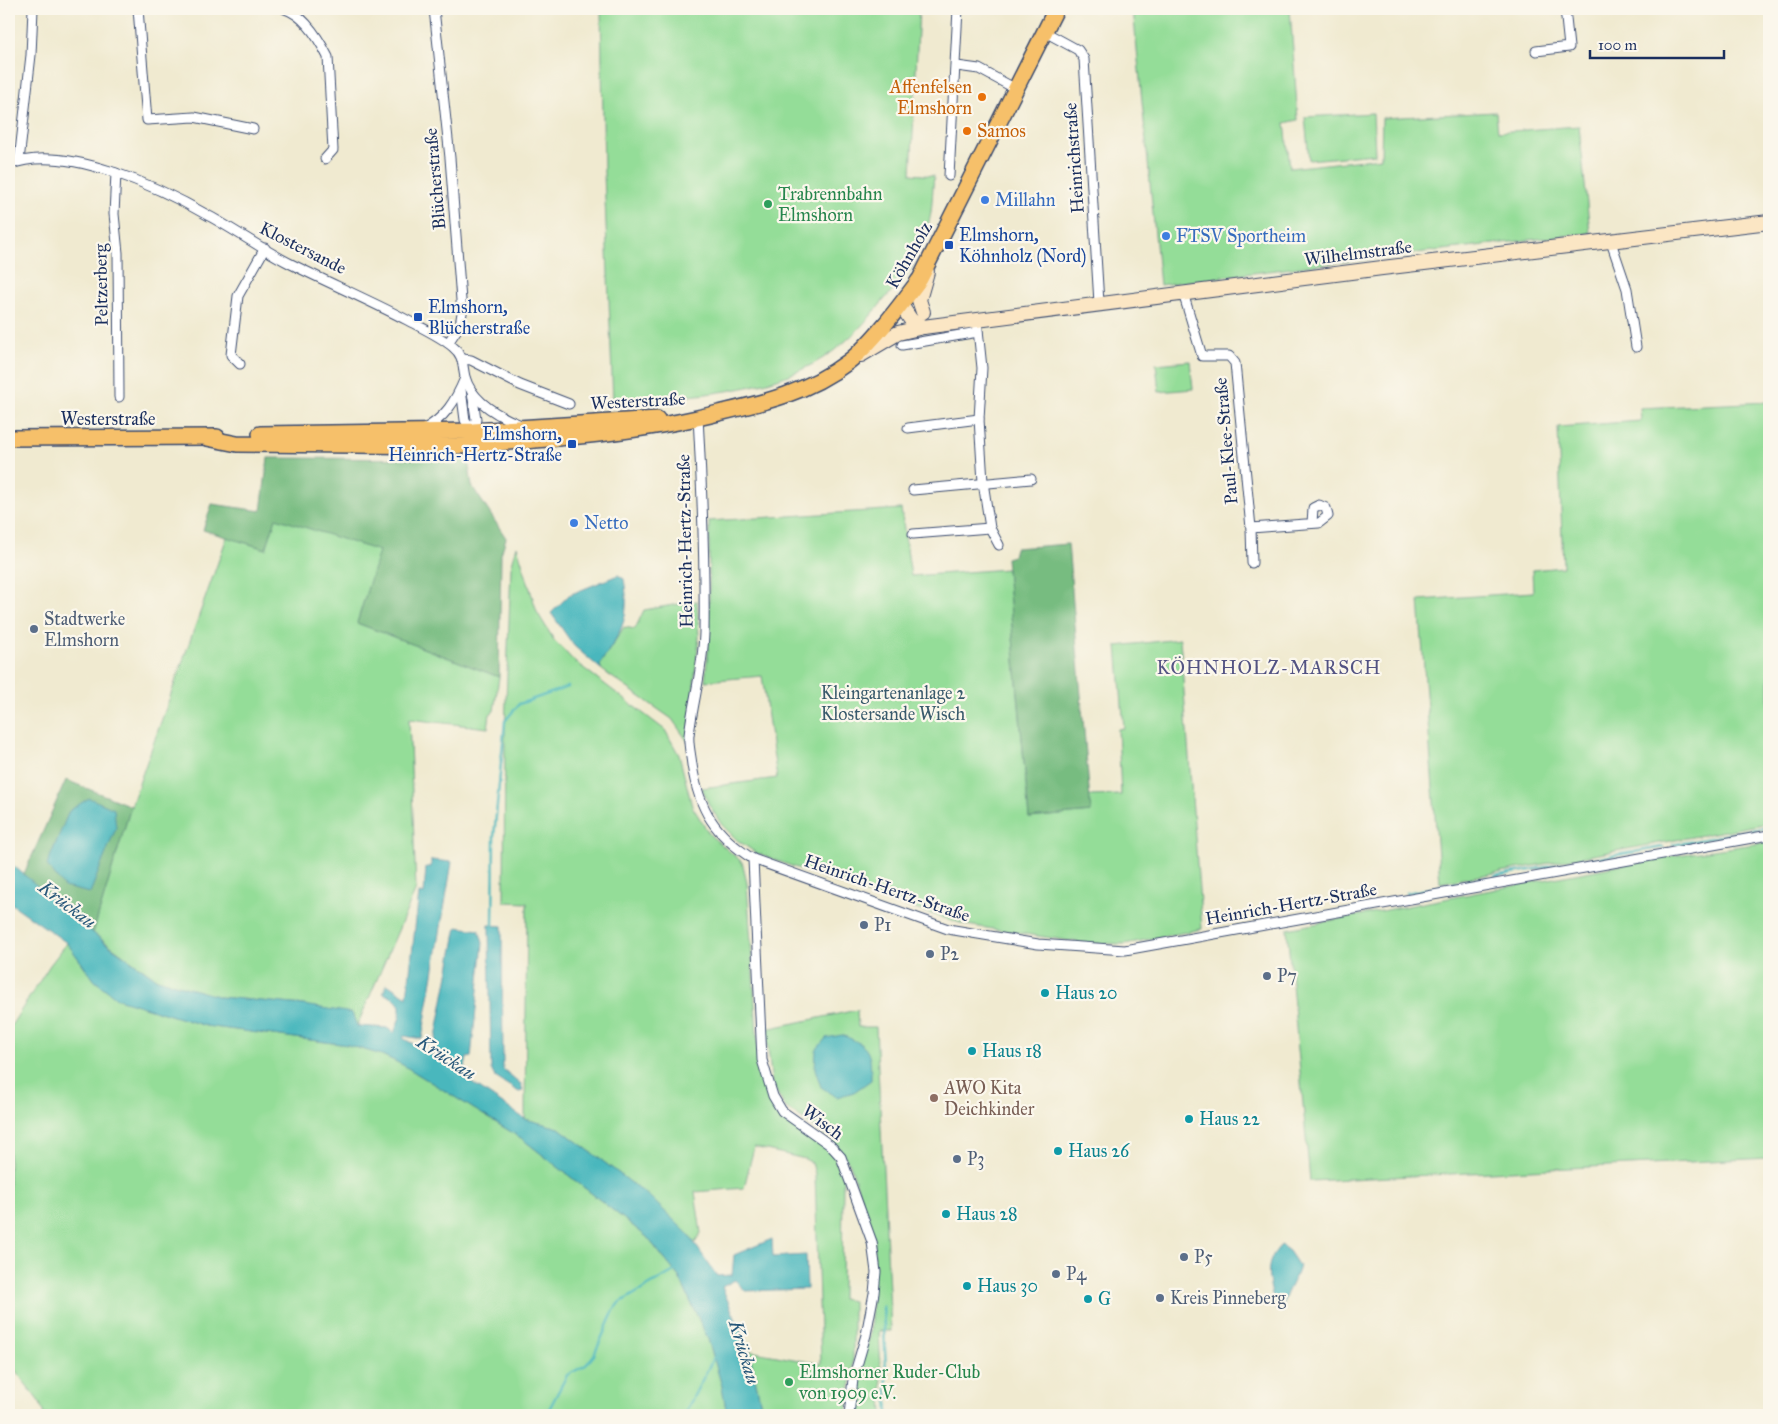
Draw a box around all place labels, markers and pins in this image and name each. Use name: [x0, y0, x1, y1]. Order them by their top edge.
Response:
place label: Affenfelsen Elmshorn: [889, 76, 972, 119]
marker: Affenfelsen Elmshorn: [976, 91, 988, 103]
place label: Samos: [977, 120, 1026, 142]
marker: Samos: [961, 125, 973, 137]
place label: Trabrennbahn Elmshorn: [778, 183, 883, 226]
place label: Millahn: [995, 189, 1056, 211]
marker: Millahn: [979, 194, 991, 206]
marker: Trabrennbahn Elmshorn: [762, 198, 774, 210]
place label: Elmshorn, Köhnholz (Nord): [959, 224, 1087, 268]
place label: FTSV Sportheim: [1176, 225, 1306, 247]
marker: FTSV Sportheim: [1160, 230, 1172, 242]
marker: Elmshorn, Köhnholz (Nord): [943, 239, 955, 251]
place label: Elmshorn, Blücherstraße: [428, 296, 530, 339]
marker: Elmshorn, Blücherstraße: [412, 311, 424, 323]
place label: Elmshorn, Heinrich-Hertz-Straße: [388, 423, 562, 466]
marker: Elmshorn, Heinrich-Hertz-Straße: [566, 438, 578, 450]
place label: Netto: [584, 512, 628, 534]
marker: Netto: [568, 517, 580, 529]
place label: Stadtwerke Elmshorn: [44, 608, 125, 651]
marker: Stadtwerke Elmshorn: [28, 623, 40, 635]
place label: P1: [874, 914, 891, 936]
marker: P1: [858, 919, 870, 931]
place label: P2: [940, 943, 959, 965]
marker: P2: [924, 948, 936, 960]
place label: P7: [1277, 965, 1297, 987]
marker: P7: [1261, 970, 1273, 982]
place label: Haus 20: [1055, 982, 1118, 1004]
marker: Haus 20: [1039, 987, 1051, 999]
place label: Haus 18: [982, 1040, 1042, 1062]
marker: Haus 18: [966, 1045, 978, 1057]
place label: AWO Kita Deichkinder: [943, 1077, 1035, 1120]
marker: AWO Kita Deichkinder: [928, 1092, 940, 1104]
place label: Haus 22: [1199, 1108, 1260, 1130]
marker: Haus 22: [1183, 1113, 1195, 1125]
place label: Haus 26: [1068, 1140, 1130, 1162]
marker: Haus 26: [1052, 1145, 1064, 1157]
place label: P3: [967, 1148, 985, 1170]
marker: P3: [951, 1153, 963, 1165]
place label: Haus 28: [956, 1203, 1018, 1225]
marker: Haus 28: [940, 1208, 952, 1220]
place label: P5: [1194, 1246, 1213, 1268]
marker: P5: [1178, 1251, 1190, 1263]
place label: P4: [1066, 1263, 1087, 1285]
marker: P4: [1050, 1268, 1062, 1280]
place label: Haus 30: [977, 1275, 1038, 1297]
marker: Haus 30: [961, 1280, 973, 1292]
place label: Kreis Pinneberg: [1170, 1287, 1286, 1310]
place label: G: [1098, 1288, 1111, 1310]
marker: Kreis Pinneberg: [1154, 1292, 1166, 1304]
marker: G: [1082, 1293, 1094, 1305]
place label: Elmshorner Ruder-Club von 1909 e.V.: [798, 1361, 981, 1404]
marker: Elmshorner Ruder-Club von 1909 e.V.: [783, 1376, 795, 1388]

